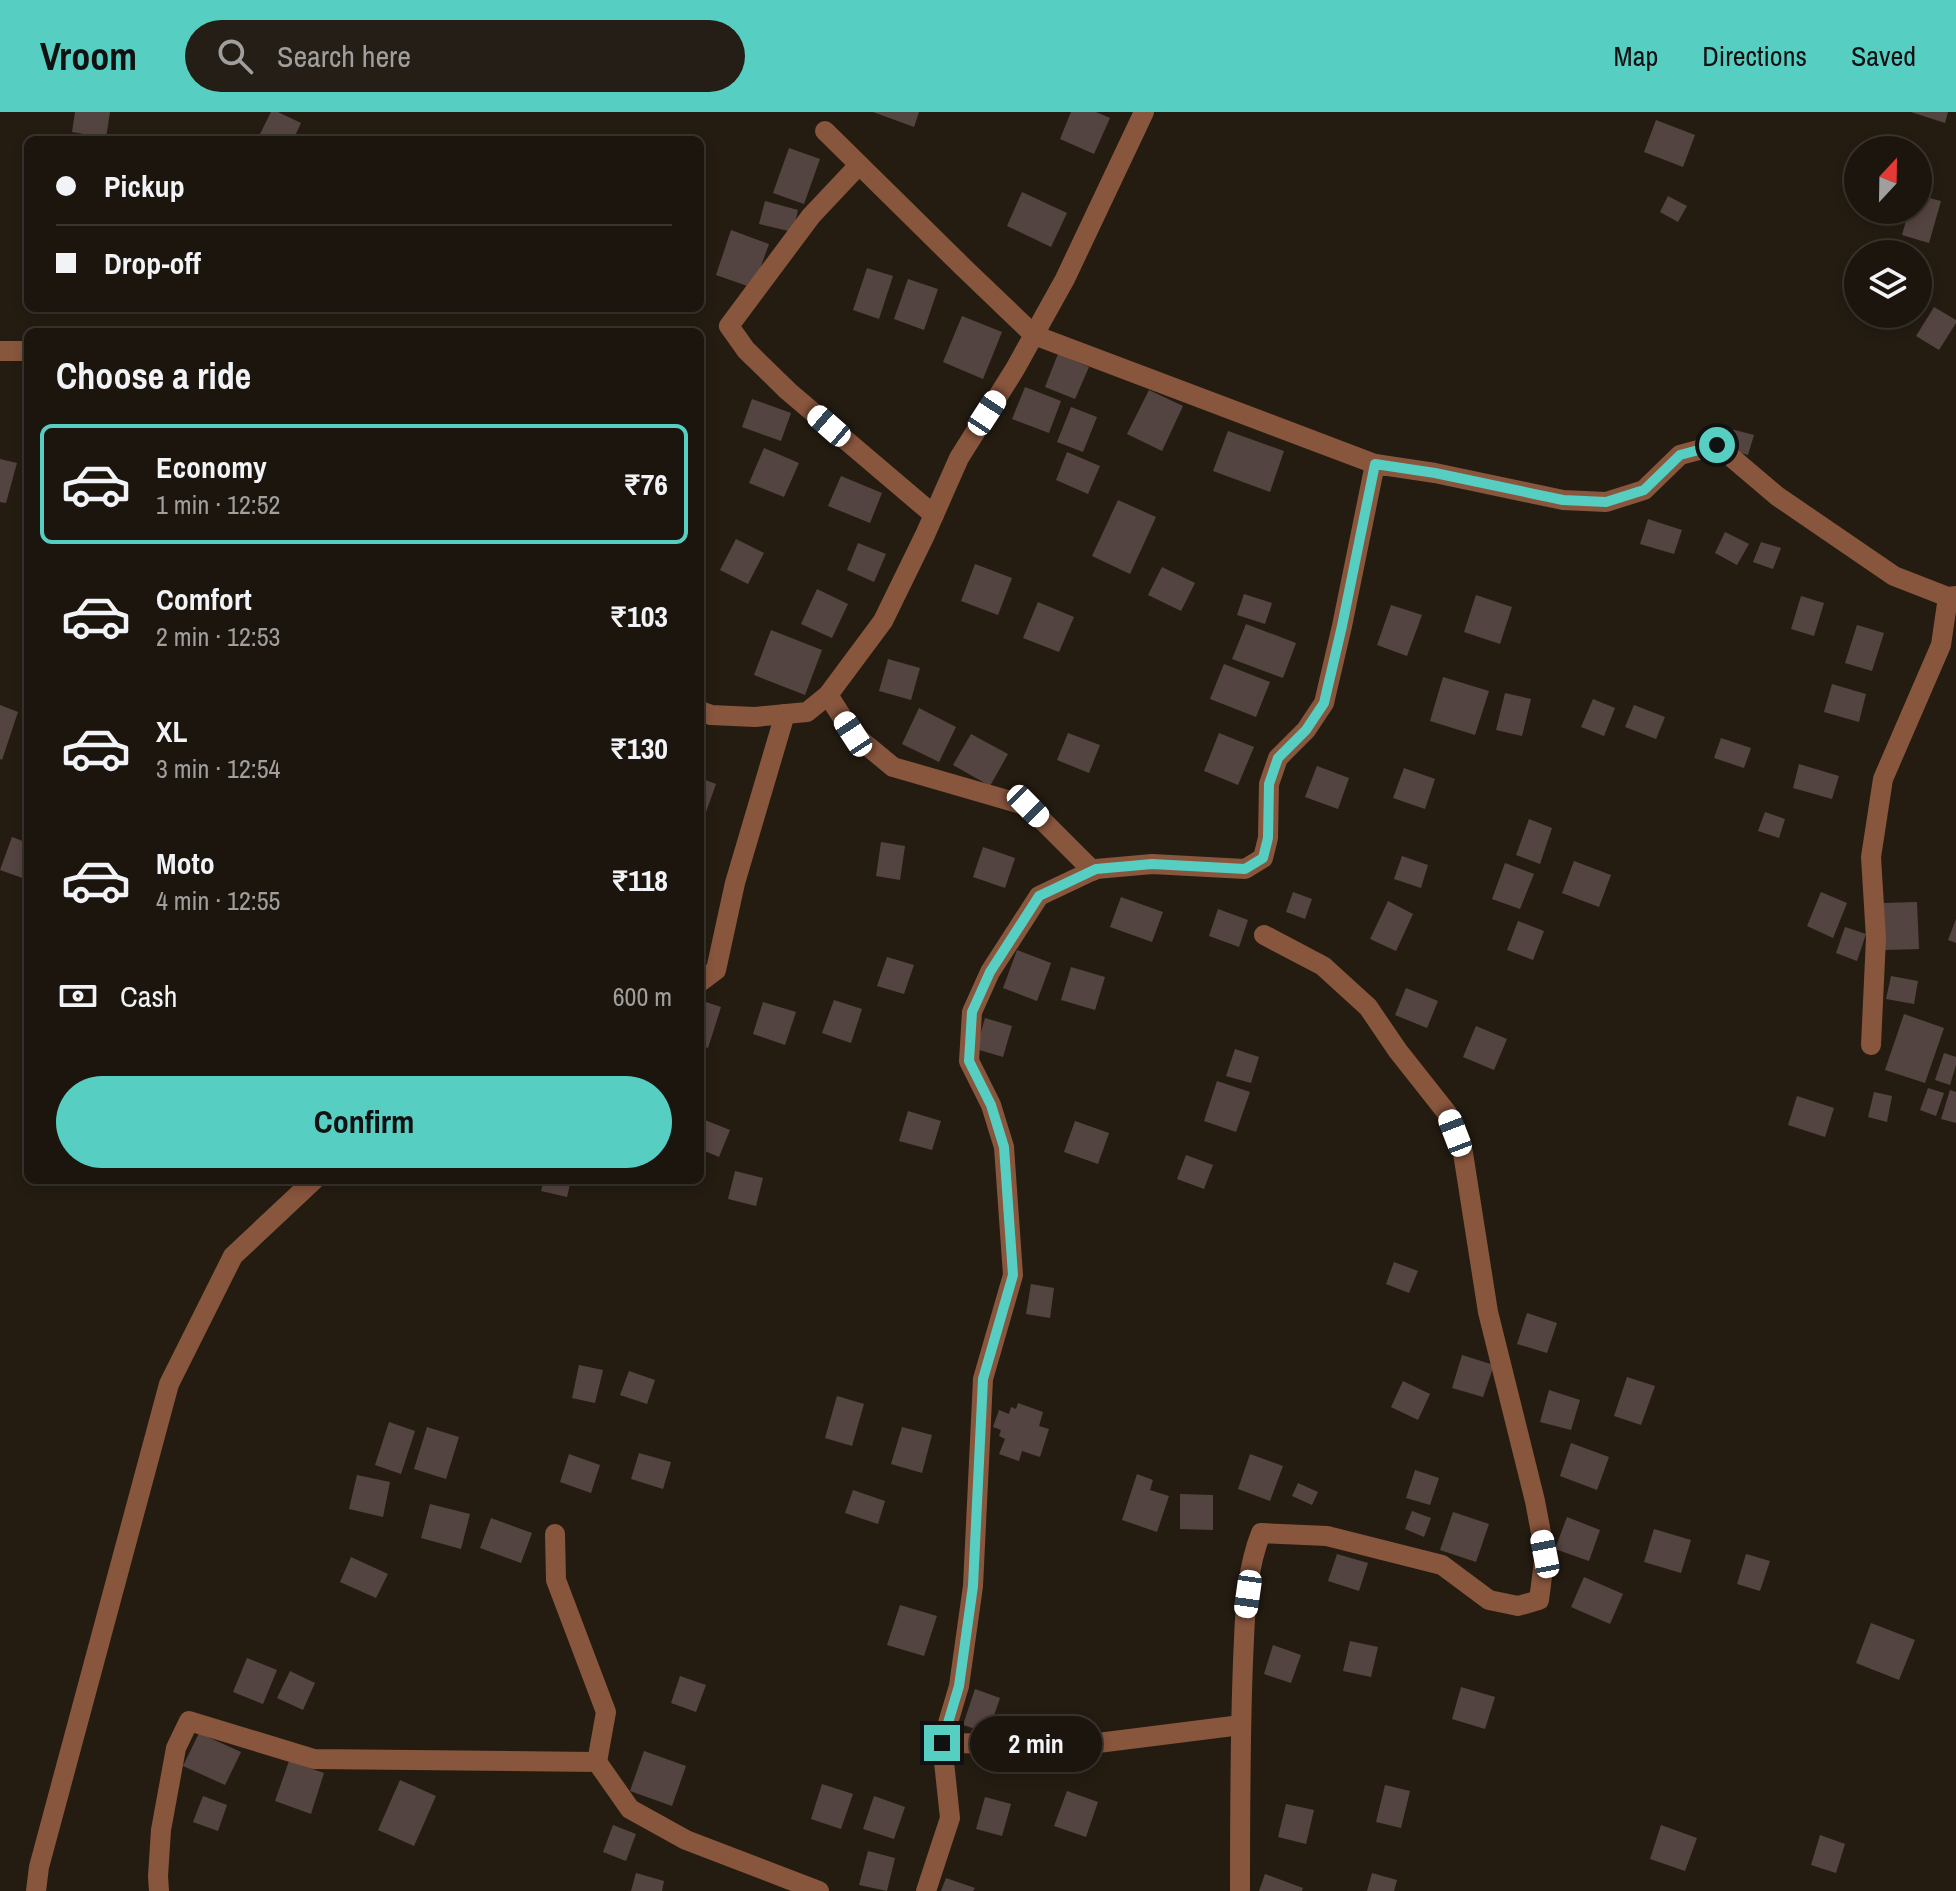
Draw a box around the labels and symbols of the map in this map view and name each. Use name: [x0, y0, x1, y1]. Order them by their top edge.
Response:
north arrow: [1844, 136, 1932, 224]
car: [964, 386, 1010, 440]
car: [803, 401, 855, 451]
route start: [1699, 427, 1735, 463]
car: [830, 707, 876, 761]
car: [1003, 781, 1053, 831]
car: [1435, 1106, 1475, 1160]
car: [1529, 1528, 1561, 1580]
car: [1233, 1569, 1263, 1619]
callout: 2 min: [970, 1715, 1102, 1771]
route end: [924, 1725, 960, 1761]

